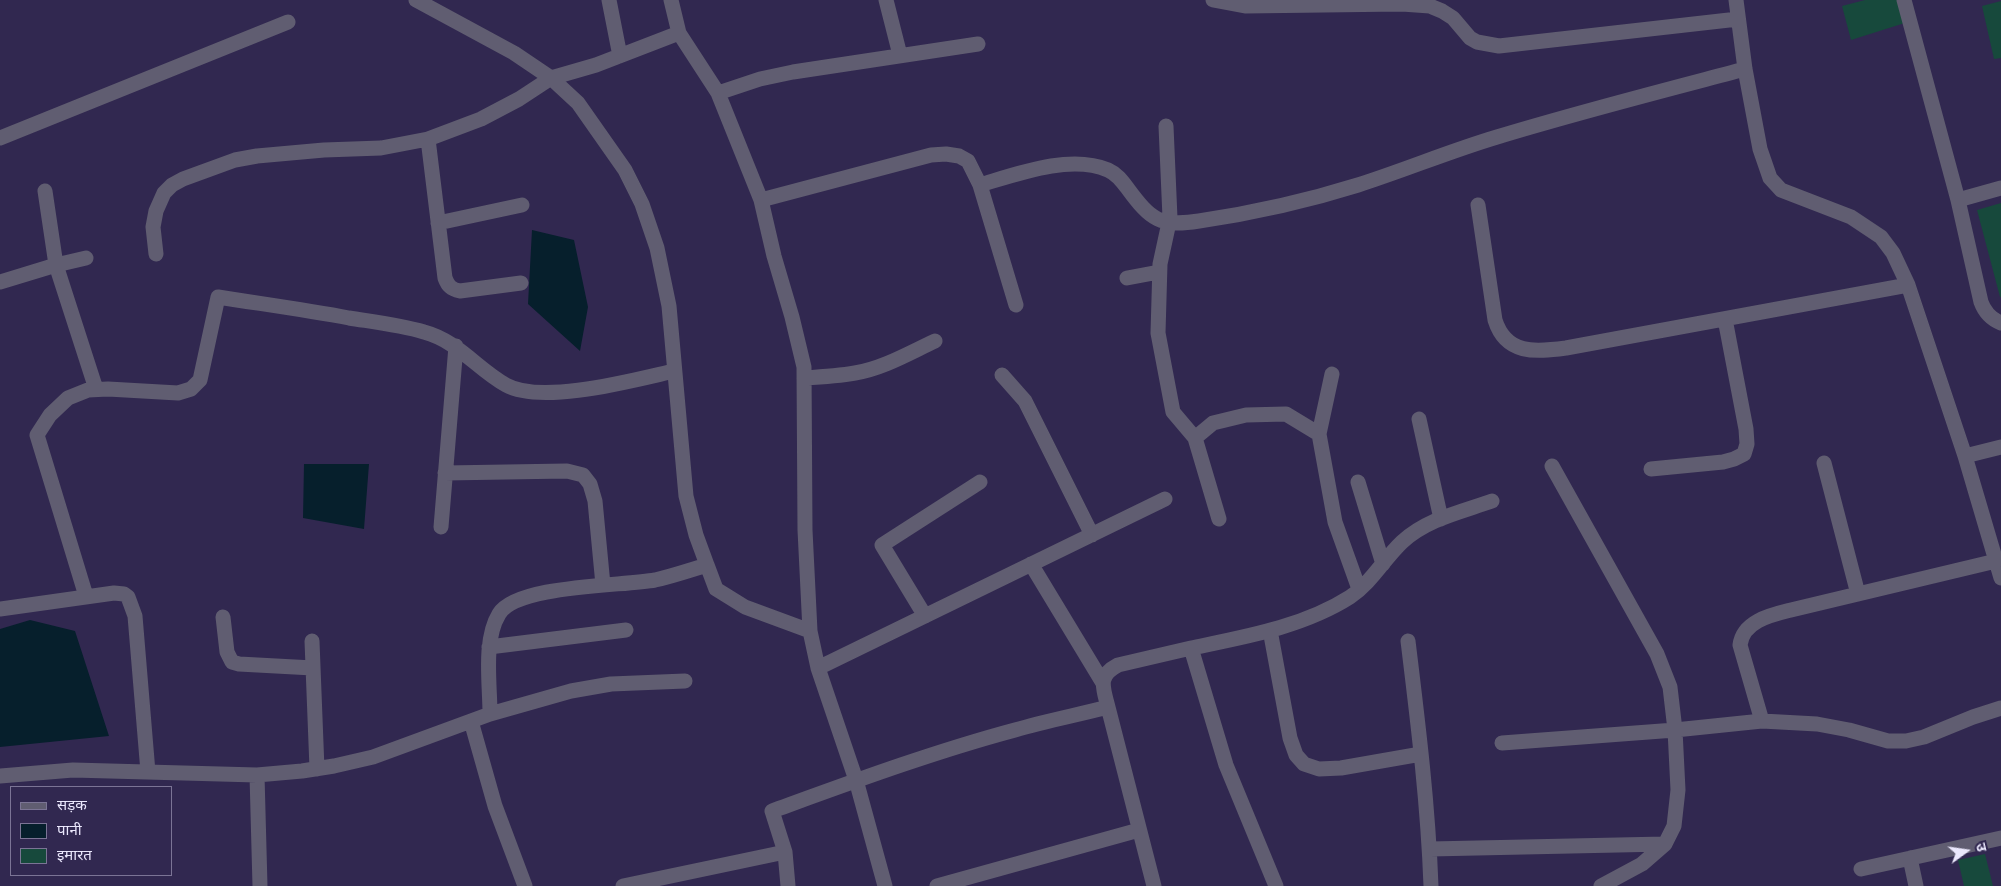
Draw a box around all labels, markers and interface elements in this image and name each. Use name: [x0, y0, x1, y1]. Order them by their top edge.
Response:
legend: [10, 786, 172, 876]
text: सड़क: [57, 795, 87, 816]
text: पानी: [57, 820, 82, 841]
north arrow: [1941, 826, 1991, 876]
text: उ: [1970, 841, 1991, 854]
text: इमारत: [57, 845, 92, 866]

